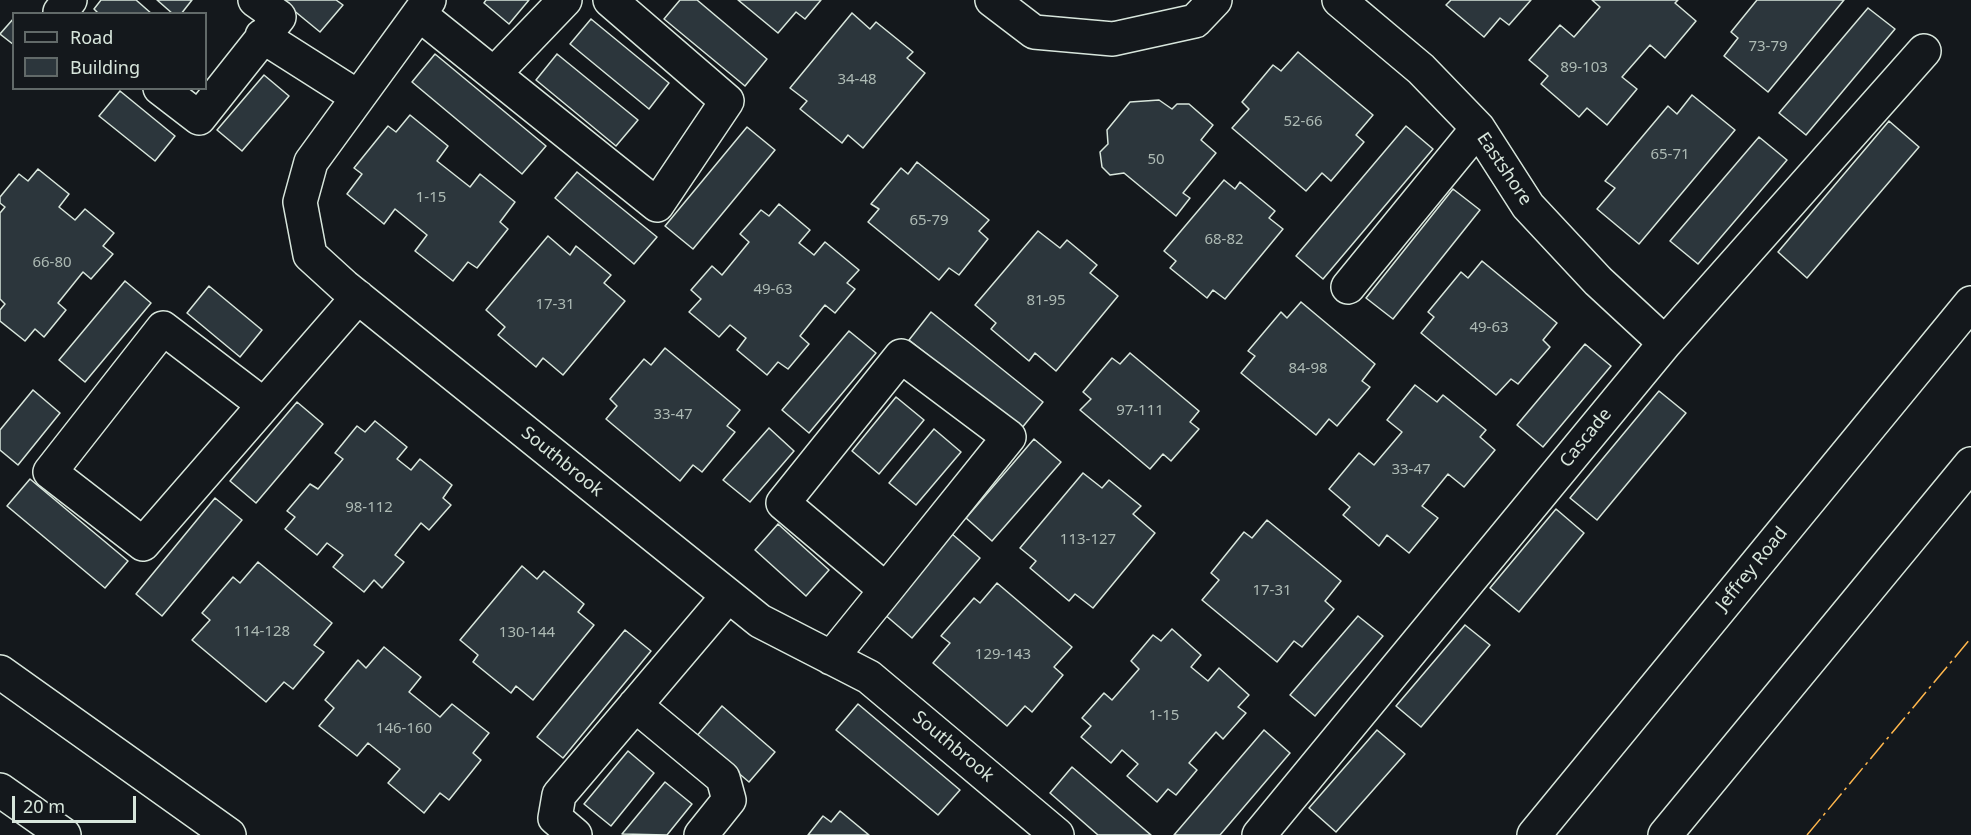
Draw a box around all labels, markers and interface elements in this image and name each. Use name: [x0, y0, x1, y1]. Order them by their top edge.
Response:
legend: [12, 12, 207, 90]
text: Road: [70, 25, 113, 49]
house number: 73-79: [1748, 38, 1788, 56]
text: Building: [70, 55, 140, 79]
house number: 89-103: [1560, 59, 1608, 77]
house number: 34-48: [837, 71, 877, 89]
house number: 52-66: [1283, 113, 1323, 131]
street label: Eastshore: [1472, 129, 1536, 209]
house number: 65-71: [1650, 146, 1690, 164]
house number: 50: [1147, 151, 1165, 169]
house number: 1-15: [416, 189, 446, 207]
house number: 65-79: [909, 212, 949, 230]
house number: 68-82: [1204, 231, 1244, 249]
house number: 66-80: [32, 254, 72, 272]
house number: 49-63: [753, 281, 793, 299]
house number: 81-95: [1026, 292, 1066, 310]
house number: 17-31: [535, 296, 575, 314]
house number: 49-63: [1469, 319, 1509, 337]
house number: 84-98: [1288, 360, 1328, 378]
house number: 97-111: [1116, 402, 1164, 420]
street label: Cascade: [1556, 404, 1616, 472]
house number: 33-47: [653, 406, 693, 424]
street label: Southbrook: [517, 422, 607, 502]
house number: 33-47: [1391, 461, 1431, 479]
house number: 98-112: [345, 499, 393, 517]
street label: Jeffrey Road: [1712, 523, 1792, 615]
house number: 113-127: [1060, 531, 1116, 549]
house number: 17-31: [1252, 582, 1292, 600]
house number: 114-128: [234, 623, 290, 641]
house number: 130-144: [499, 624, 555, 642]
house number: 129-143: [975, 646, 1031, 664]
street label: Southbrook: [908, 707, 998, 787]
house number: 1-15: [1149, 707, 1179, 725]
house number: 146-160: [376, 720, 432, 738]
scale bar: [15, 784, 140, 822]
text: 20 m: [23, 794, 65, 818]

